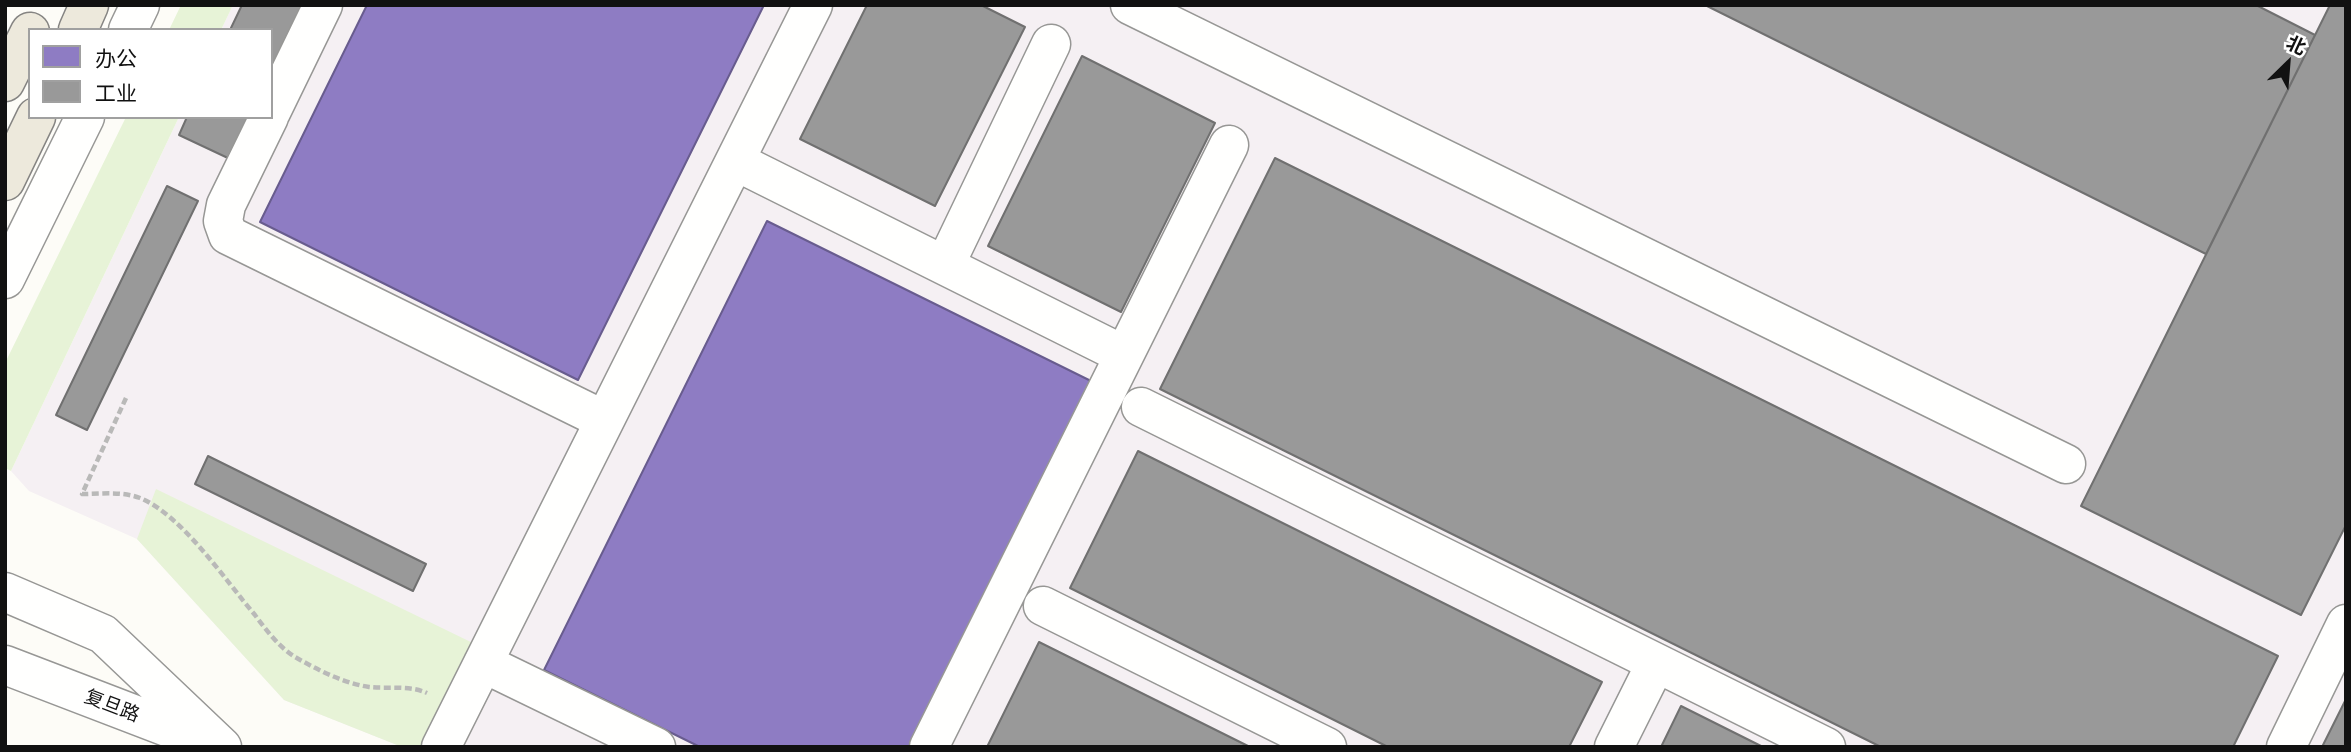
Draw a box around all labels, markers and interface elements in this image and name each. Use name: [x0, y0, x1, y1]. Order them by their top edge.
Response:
legend: [28, 28, 273, 119]
north arrow: [2253, 28, 2323, 98]
text: 北: [2283, 28, 2311, 60]
text: 办公: [95, 43, 137, 71]
text: 工业: [95, 78, 137, 106]
street label: 复旦路: [81, 685, 143, 727]

